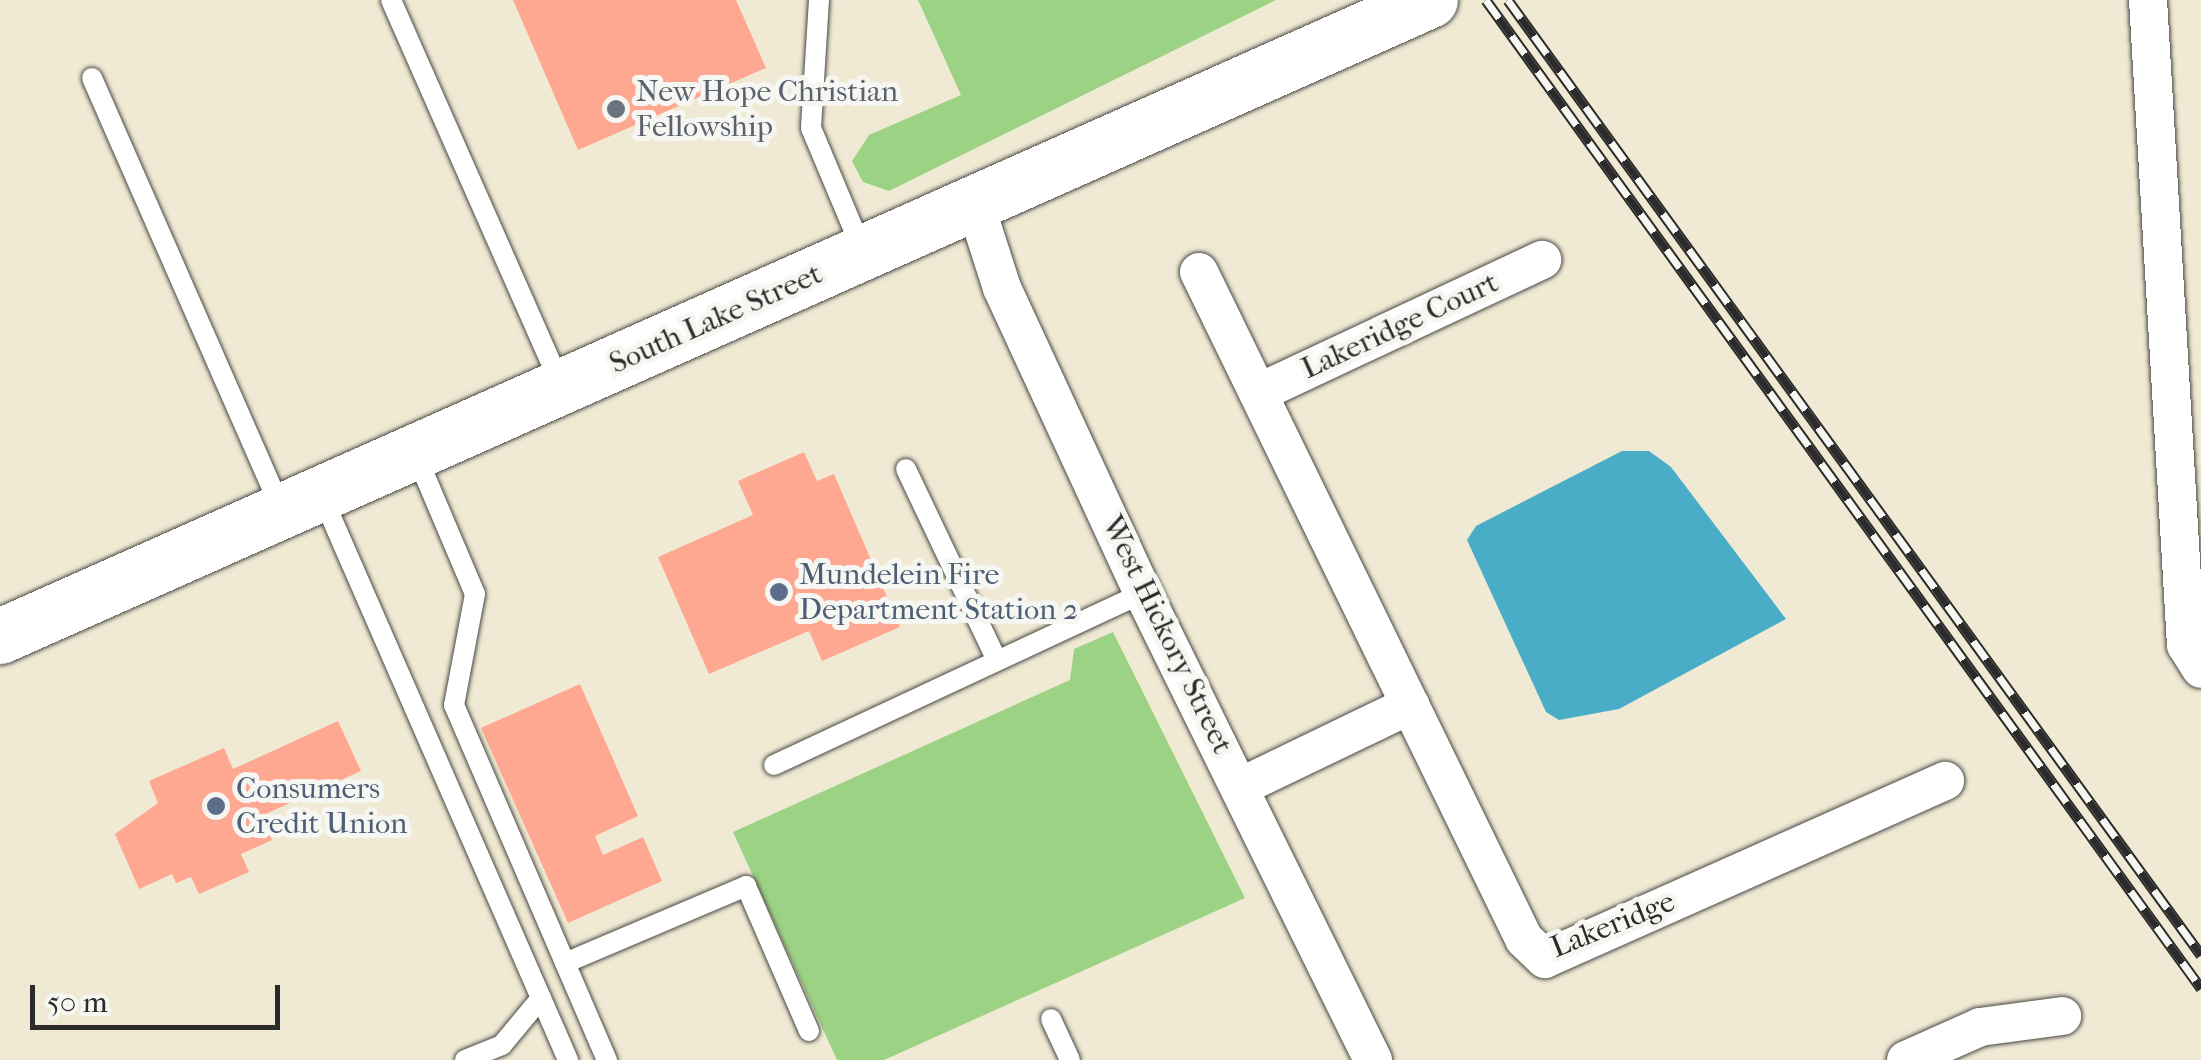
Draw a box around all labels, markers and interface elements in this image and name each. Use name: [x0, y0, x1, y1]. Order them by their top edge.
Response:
place label: New Hope Christian Fellowship: [636, 74, 898, 144]
marker: New Hope Christian Fellowship: [605, 98, 627, 120]
street label: South Lake Street: [604, 256, 828, 382]
street label: Lakeridge Court: [1296, 265, 1504, 387]
street label: West Hickory Street: [1094, 510, 1240, 760]
place label: Mundelein Fire Department Station 2: [799, 557, 1078, 628]
marker: Mundelein Fire Department Station 2: [768, 581, 790, 603]
place label: Consumers Credit Union: [236, 771, 407, 842]
marker: Consumers Credit Union: [205, 795, 227, 817]
street label: Lakeridge: [1546, 884, 1680, 966]
scale bar: [35, 965, 285, 1027]
text: 50 m: [47, 985, 108, 1020]

